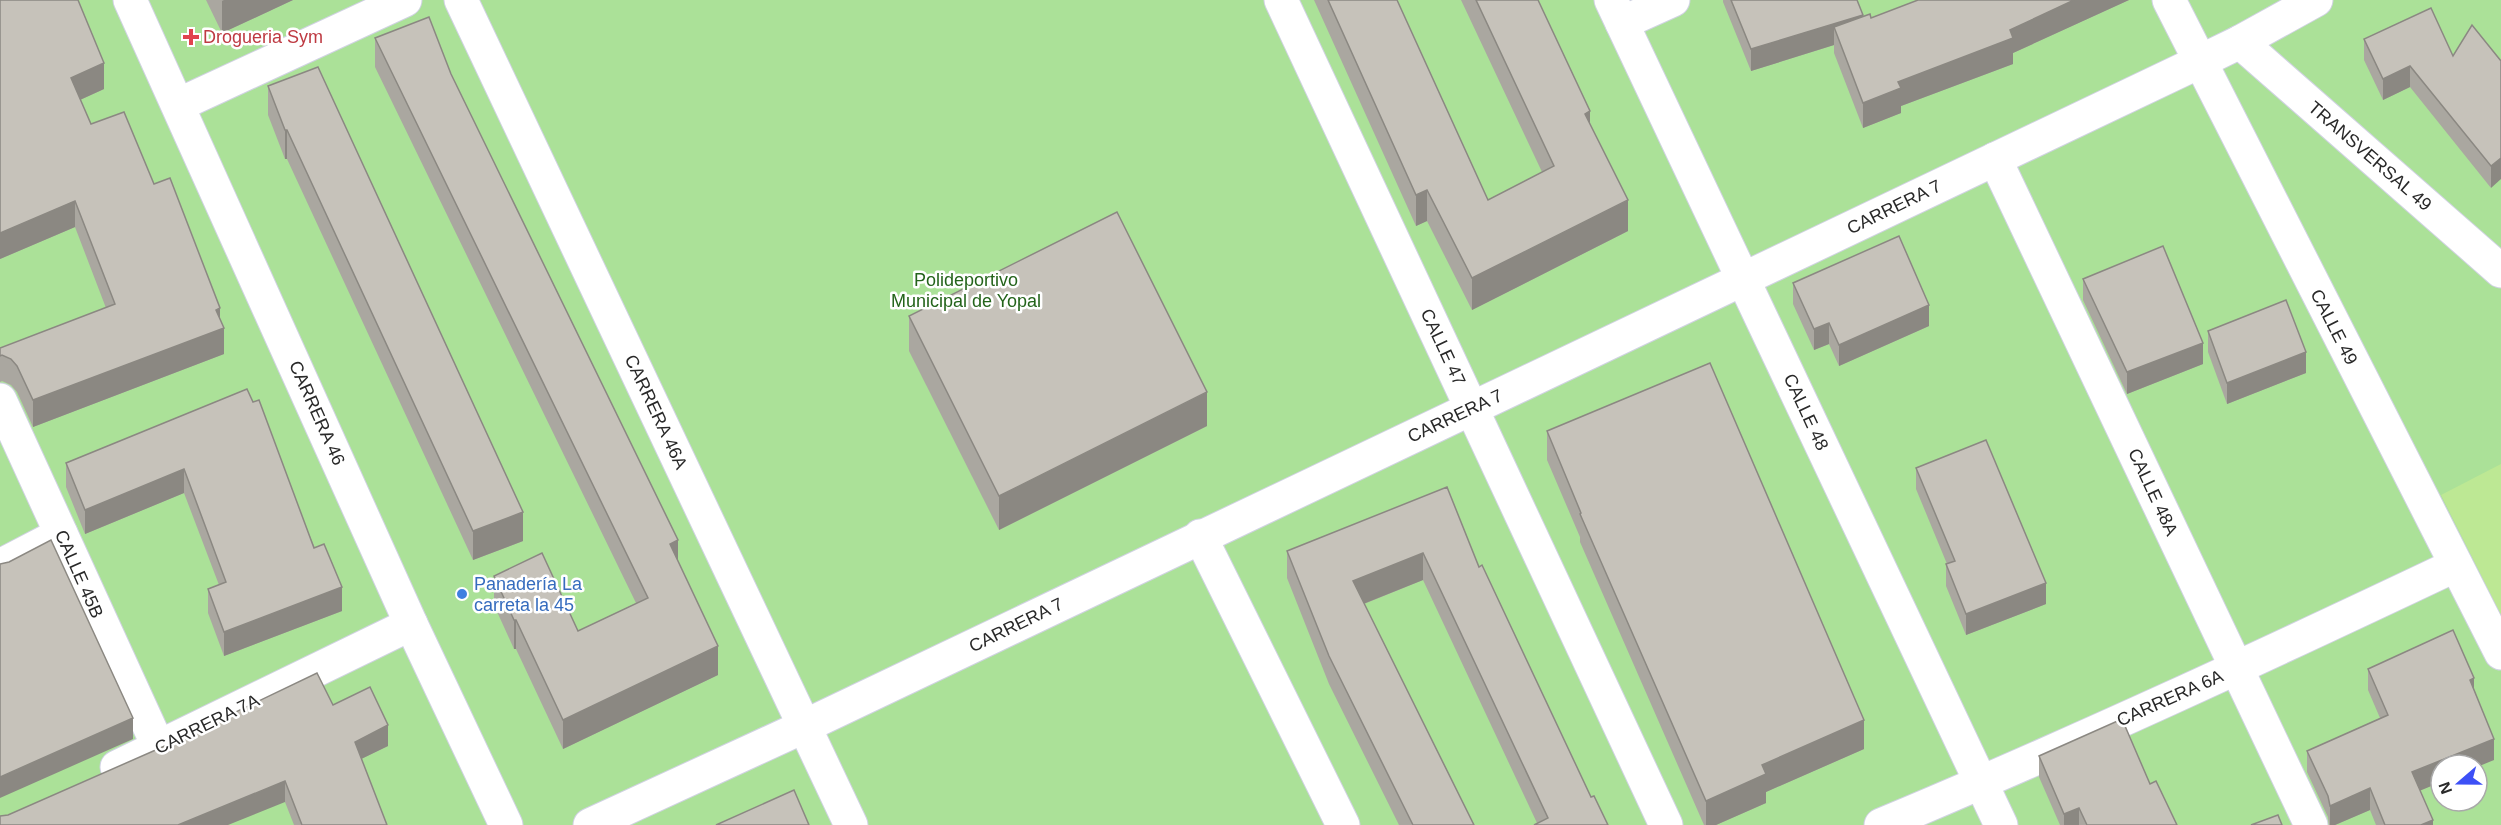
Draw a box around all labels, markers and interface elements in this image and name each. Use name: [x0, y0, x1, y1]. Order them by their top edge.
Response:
place label: Drogueria Sym: [203, 27, 323, 47]
marker: Drogueria Sym: [184, 30, 198, 44]
street label: TRANSVERSAL 49: [2304, 97, 2436, 215]
street label: CARRERA 7: [1844, 176, 1944, 238]
park label: Polideportivo Municipal de Yopal: [891, 270, 1041, 311]
street label: CALLE 49: [2306, 286, 2362, 368]
street label: CALLE 47: [1417, 306, 1469, 388]
street label: CARRERA 46A: [621, 352, 691, 472]
street label: CARRERA 46: [285, 358, 349, 468]
street label: CALLE 48: [1780, 371, 1832, 453]
street label: CARRERA 7: [1405, 385, 1505, 447]
street label: CALLE 48A: [2124, 445, 2182, 539]
street label: CALLE 45B: [51, 527, 107, 621]
place label: Panadería La carreta la 45: [474, 574, 583, 615]
marker: Panadería La carreta la 45: [455, 587, 469, 601]
street label: CARRERA 7: [966, 594, 1066, 656]
street label: CARRERA 6A: [2114, 666, 2226, 730]
street label: CARRERA 7A: [151, 690, 263, 758]
north arrow: [2429, 753, 2489, 813]
text: N: [2435, 780, 2455, 796]

